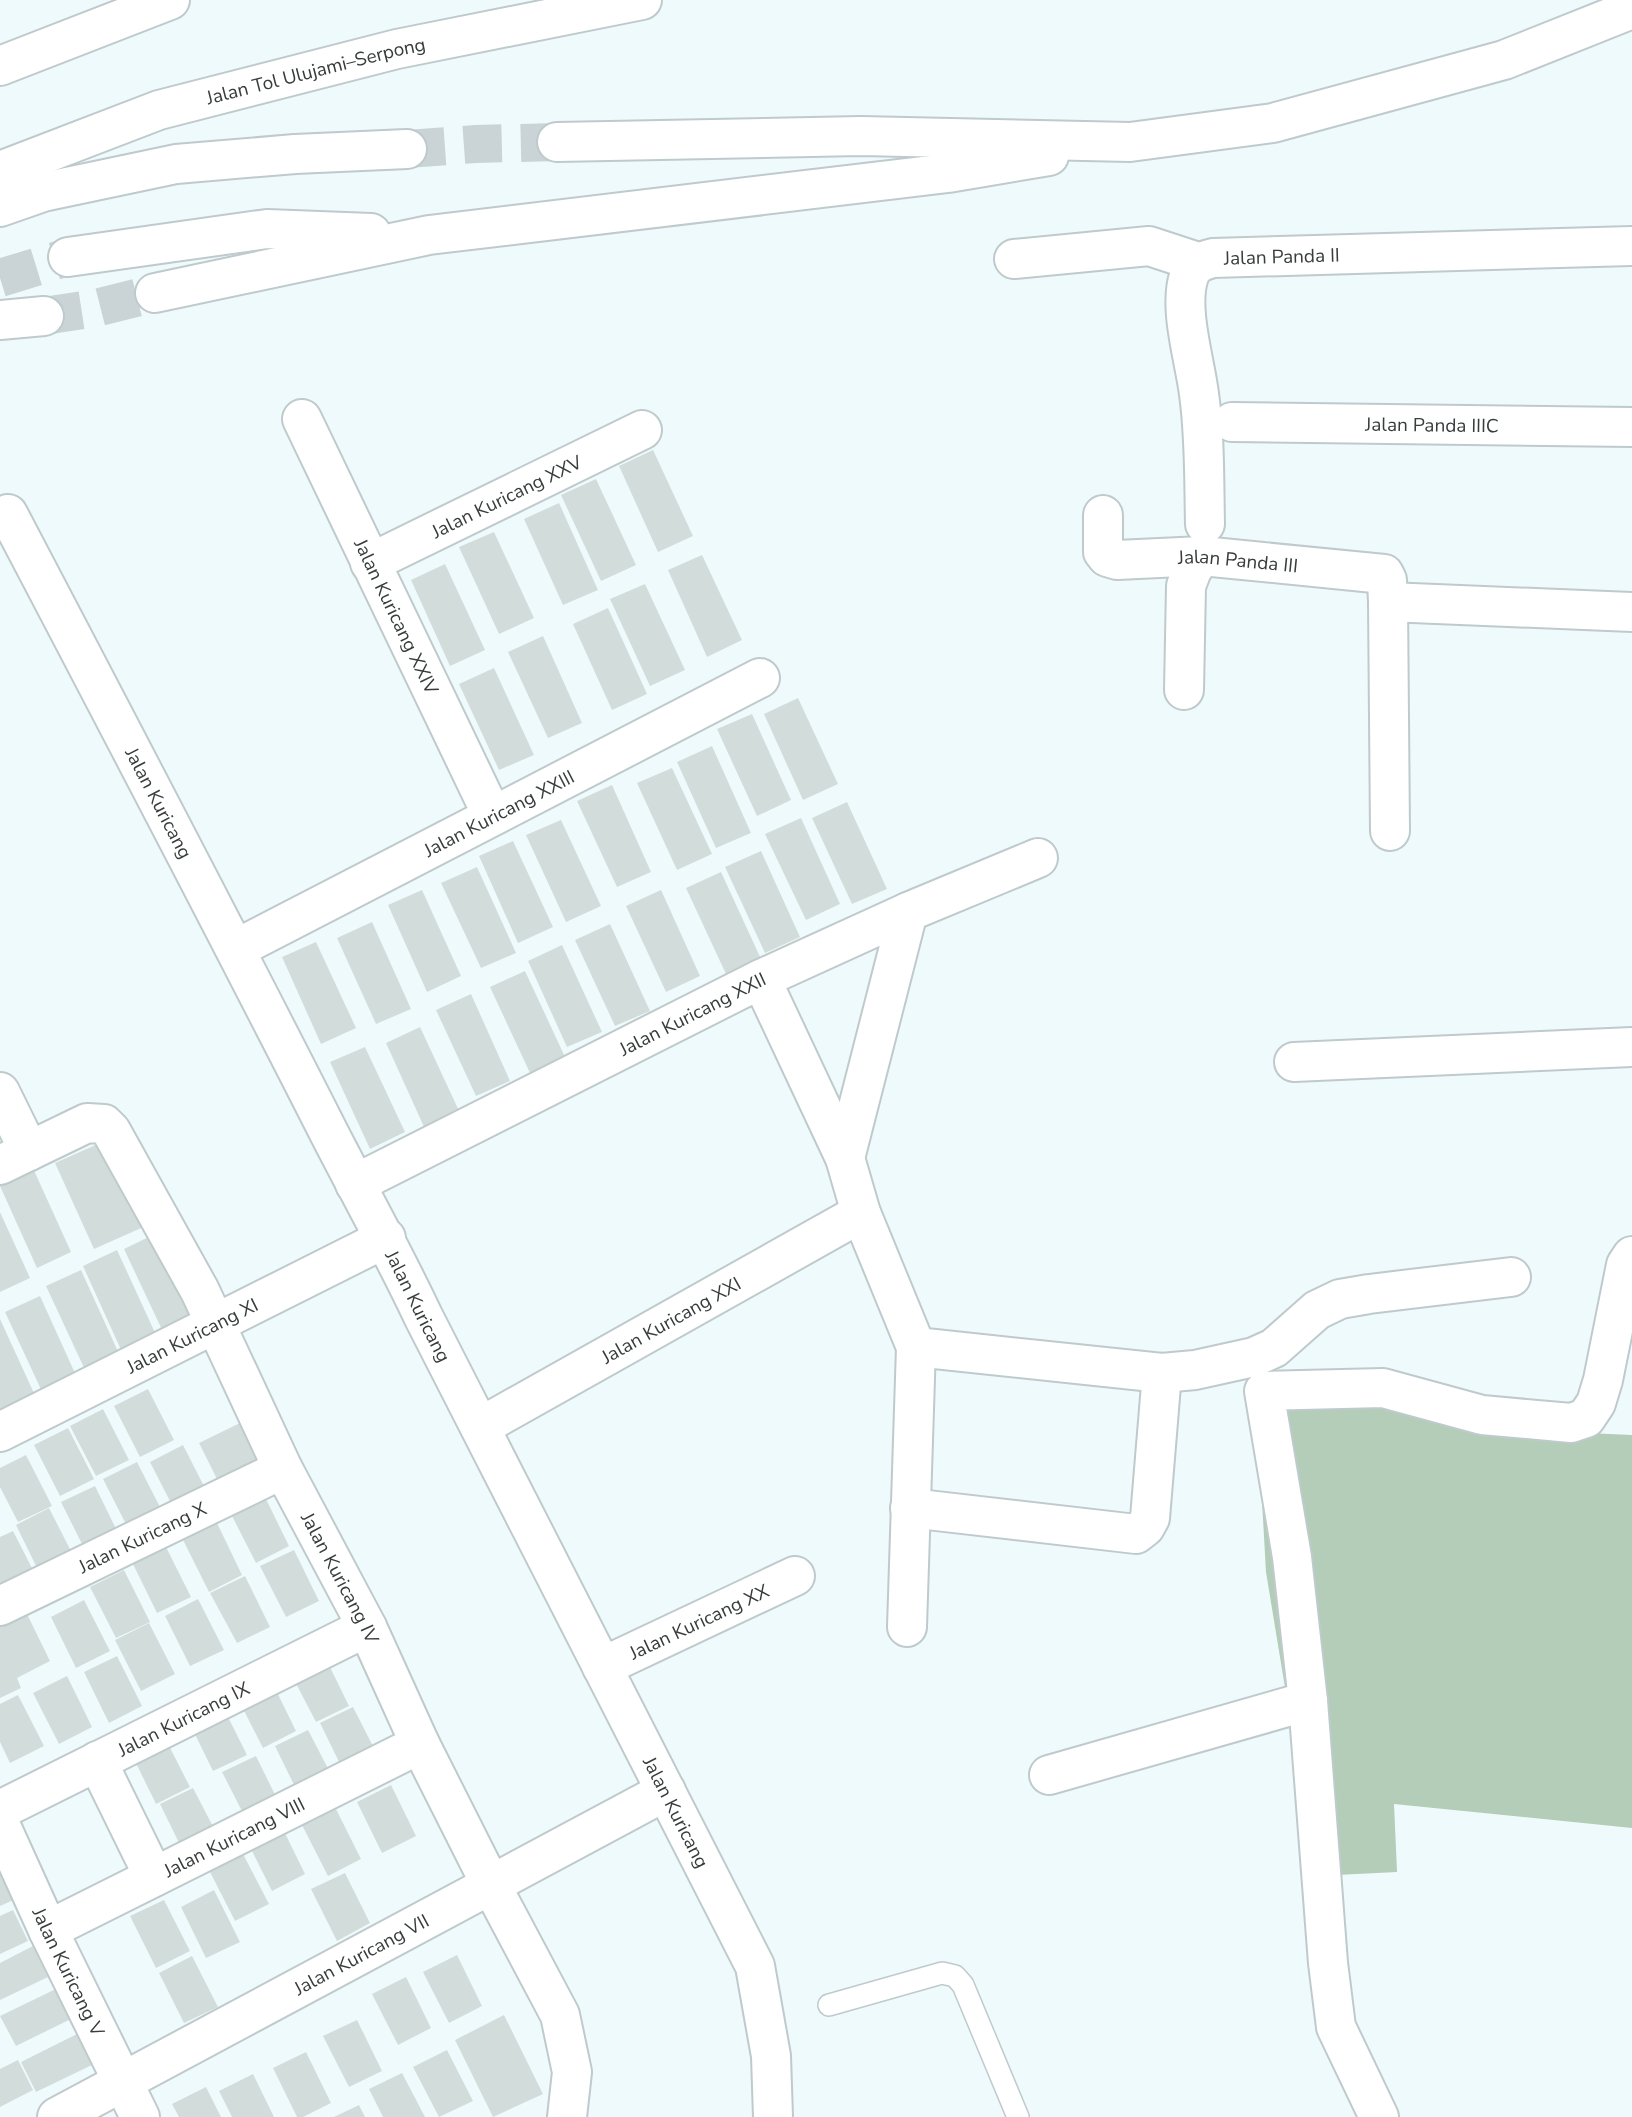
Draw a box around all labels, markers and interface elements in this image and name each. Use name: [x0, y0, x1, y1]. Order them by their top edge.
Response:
street label: Jalan Tol Ulujami–Serpong: [202, 32, 428, 112]
street label: Jalan Panda II: [1223, 242, 1340, 272]
street label: Jalan Panda IIIC: [1364, 412, 1499, 439]
street label: Jalan Kuricang XXV: [427, 449, 587, 545]
street label: Jalan Kuricang XXIV: [347, 534, 445, 700]
street label: Jalan Panda III: [1176, 544, 1299, 579]
street label: Jalan Kuricang: [118, 742, 198, 863]
street label: Jalan Kuricang XXIII: [419, 764, 579, 864]
street label: Jalan Kuricang XXII: [614, 966, 770, 1063]
street label: Jalan Kuricang: [378, 1245, 456, 1367]
street label: Jalan Kuricang XXI: [596, 1271, 746, 1371]
street label: Jalan Kuricang XI: [121, 1292, 263, 1381]
street label: Jalan Kuricang X: [73, 1496, 212, 1581]
street label: Jalan Kuricang IV: [294, 1507, 385, 1649]
street label: Jalan Kuricang XX: [624, 1578, 774, 1667]
street label: Jalan Kuricang IX: [113, 1675, 255, 1764]
street label: Jalan Kuricang: [636, 1751, 715, 1873]
street label: Jalan Kuricang VIII: [159, 1792, 309, 1885]
street label: Jalan Kuricang V: [25, 1903, 111, 2042]
street label: Jalan Kuricang VII: [289, 1908, 434, 2002]

